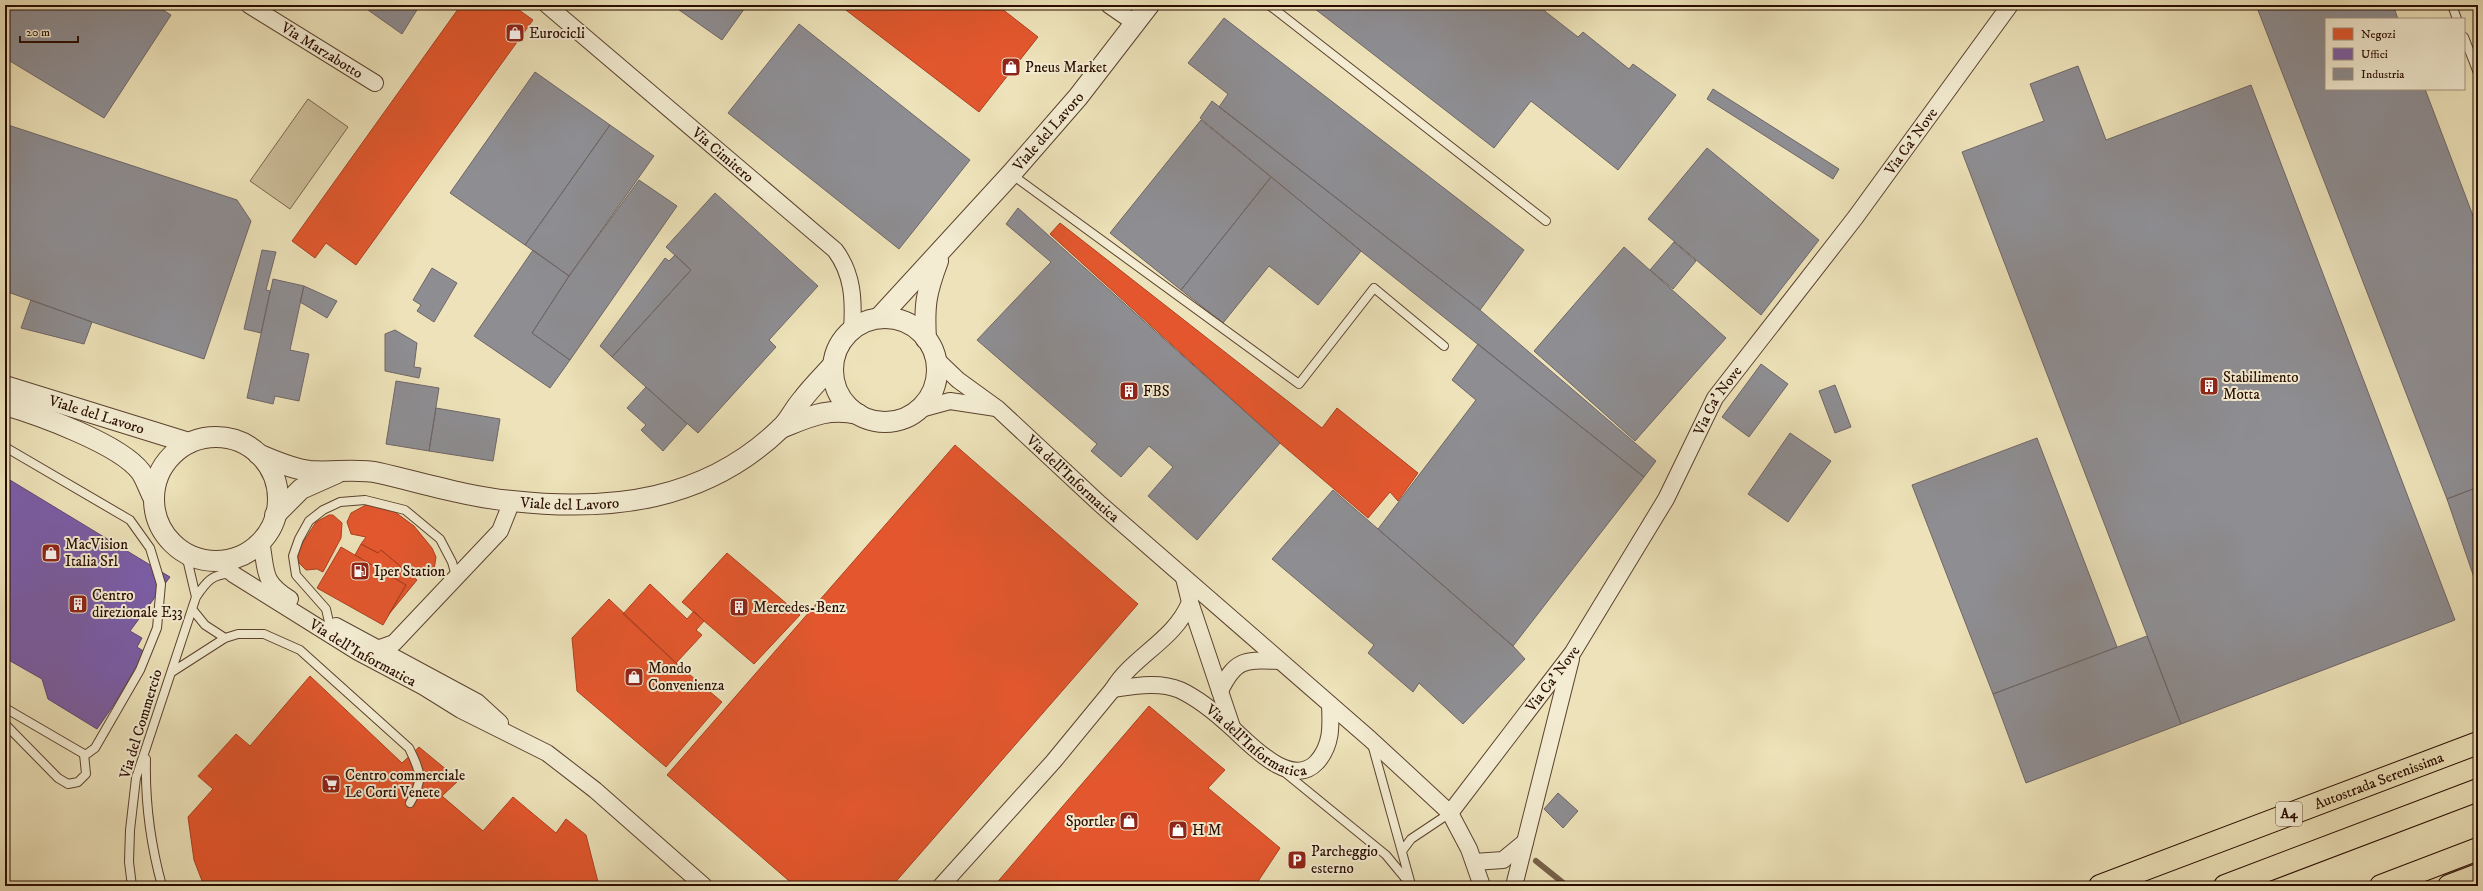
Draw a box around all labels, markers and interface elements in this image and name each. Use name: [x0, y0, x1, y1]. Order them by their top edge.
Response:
street label: Via Marzabotto: [277, 17, 367, 83]
scale bar: [20, 18, 78, 44]
legend: [2325, 18, 2465, 90]
shop icon: Eurocicli: [504, 22, 526, 44]
place label: Eurocicli: [529, 24, 585, 43]
text: 20 m: [26, 25, 50, 40]
text: Negozi: [2361, 27, 2396, 42]
text: Uffici: [2361, 47, 2388, 62]
shop icon: Pneus Market: [1000, 56, 1022, 78]
place label: Pneus Market: [1025, 58, 1107, 77]
text: Industria: [2361, 67, 2405, 82]
street label: Viale del Lavoro: [1008, 88, 1088, 176]
street label: Via Ca' Nove: [1880, 104, 1942, 179]
street label: Via Cimitero: [687, 122, 758, 186]
street label: Via Ca' Nove: [1689, 362, 1746, 439]
place label: Stabilimento Motta: [2223, 368, 2299, 404]
building icon: Stabilimento Motta: [2198, 375, 2220, 397]
building icon: FBS: [1118, 380, 1140, 402]
place label: FBS: [1143, 382, 1170, 401]
street label: Viale del Lavoro: [46, 390, 147, 438]
street label: Via dell'Informatica: [1022, 430, 1124, 527]
street label: Viale del Lavoro: [519, 492, 620, 514]
place label: MacVision Italia Srl: [65, 535, 128, 571]
shop icon: MacVision Italia Srl: [40, 542, 62, 564]
fuel station icon: Iper Station: [349, 560, 371, 582]
place label: Iper Station: [374, 562, 446, 581]
place label: Centro direzionale E33: [92, 586, 183, 622]
building icon: Centro direzionale E33: [67, 593, 89, 615]
building icon: Mercedes-Benz: [728, 596, 750, 618]
place label: Mercedes-Benz: [753, 598, 846, 617]
street label: Via dell'Informatica: [305, 614, 420, 691]
street label: Via Ca' Nove: [1521, 642, 1584, 716]
place label: Mondo Convenienza: [648, 659, 725, 695]
shop icon: Mondo Convenienza: [623, 666, 645, 688]
street label: Via del Commercio: [115, 667, 167, 782]
street label: Via dell'Informatica: [1201, 699, 1309, 780]
street label: Autostrada Serenissima: [2311, 747, 2447, 814]
place label: Centro commerciale Le Corti Venete: [345, 766, 465, 802]
supermarket icon: Centro commerciale Le Corti Venete: [320, 773, 342, 795]
road number: A4: [2276, 802, 2302, 826]
shop icon: Sportler: [1118, 810, 1140, 832]
place label: Sportler: [1066, 812, 1115, 831]
shop icon: H M: [1167, 819, 1189, 841]
place label: H M: [1192, 821, 1222, 840]
place label: Parcheggio esterno: [1311, 842, 1378, 878]
parking icon: Parcheggio esterno: [1286, 849, 1308, 871]

